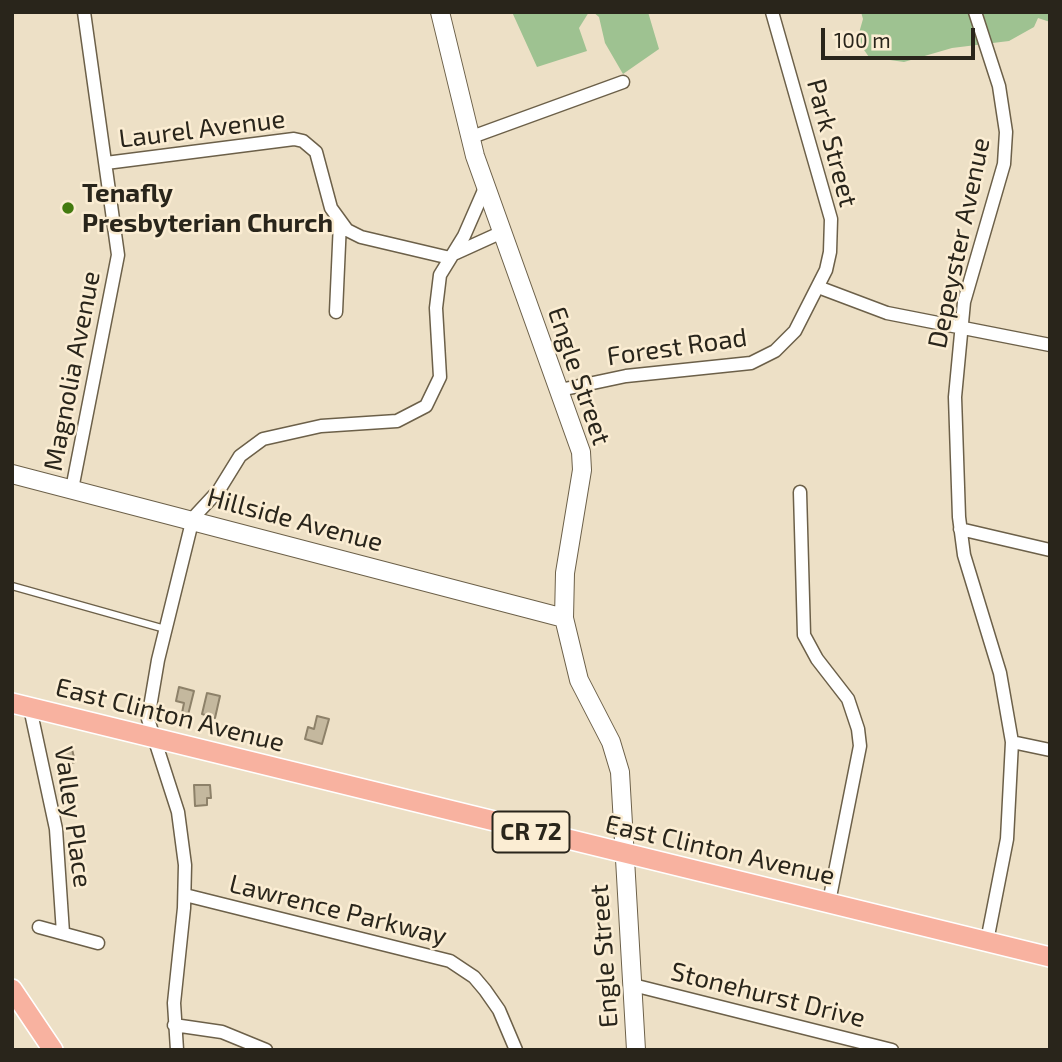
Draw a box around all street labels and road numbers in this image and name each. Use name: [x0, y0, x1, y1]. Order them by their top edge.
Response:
street label: Park Street: [800, 76, 864, 210]
street label: Laurel Avenue: [117, 103, 287, 155]
street label: Depeyster Avenue: [921, 135, 997, 351]
street label: Magnolia Avenue: [37, 268, 107, 474]
street label: Engle Street: [541, 303, 617, 449]
street label: Forest Road: [605, 322, 749, 372]
street label: Hillside Avenue: [204, 482, 386, 558]
street label: East Clinton Avenue: [52, 671, 288, 759]
street label: Valley Place: [48, 744, 98, 890]
street label: East Clinton Avenue: [602, 808, 838, 892]
road number: CR 72: [492, 812, 570, 852]
street label: Lawrence Parkway: [226, 868, 450, 952]
street label: Engle Street: [583, 883, 625, 1029]
street label: Stonehurst Drive: [668, 956, 868, 1034]

